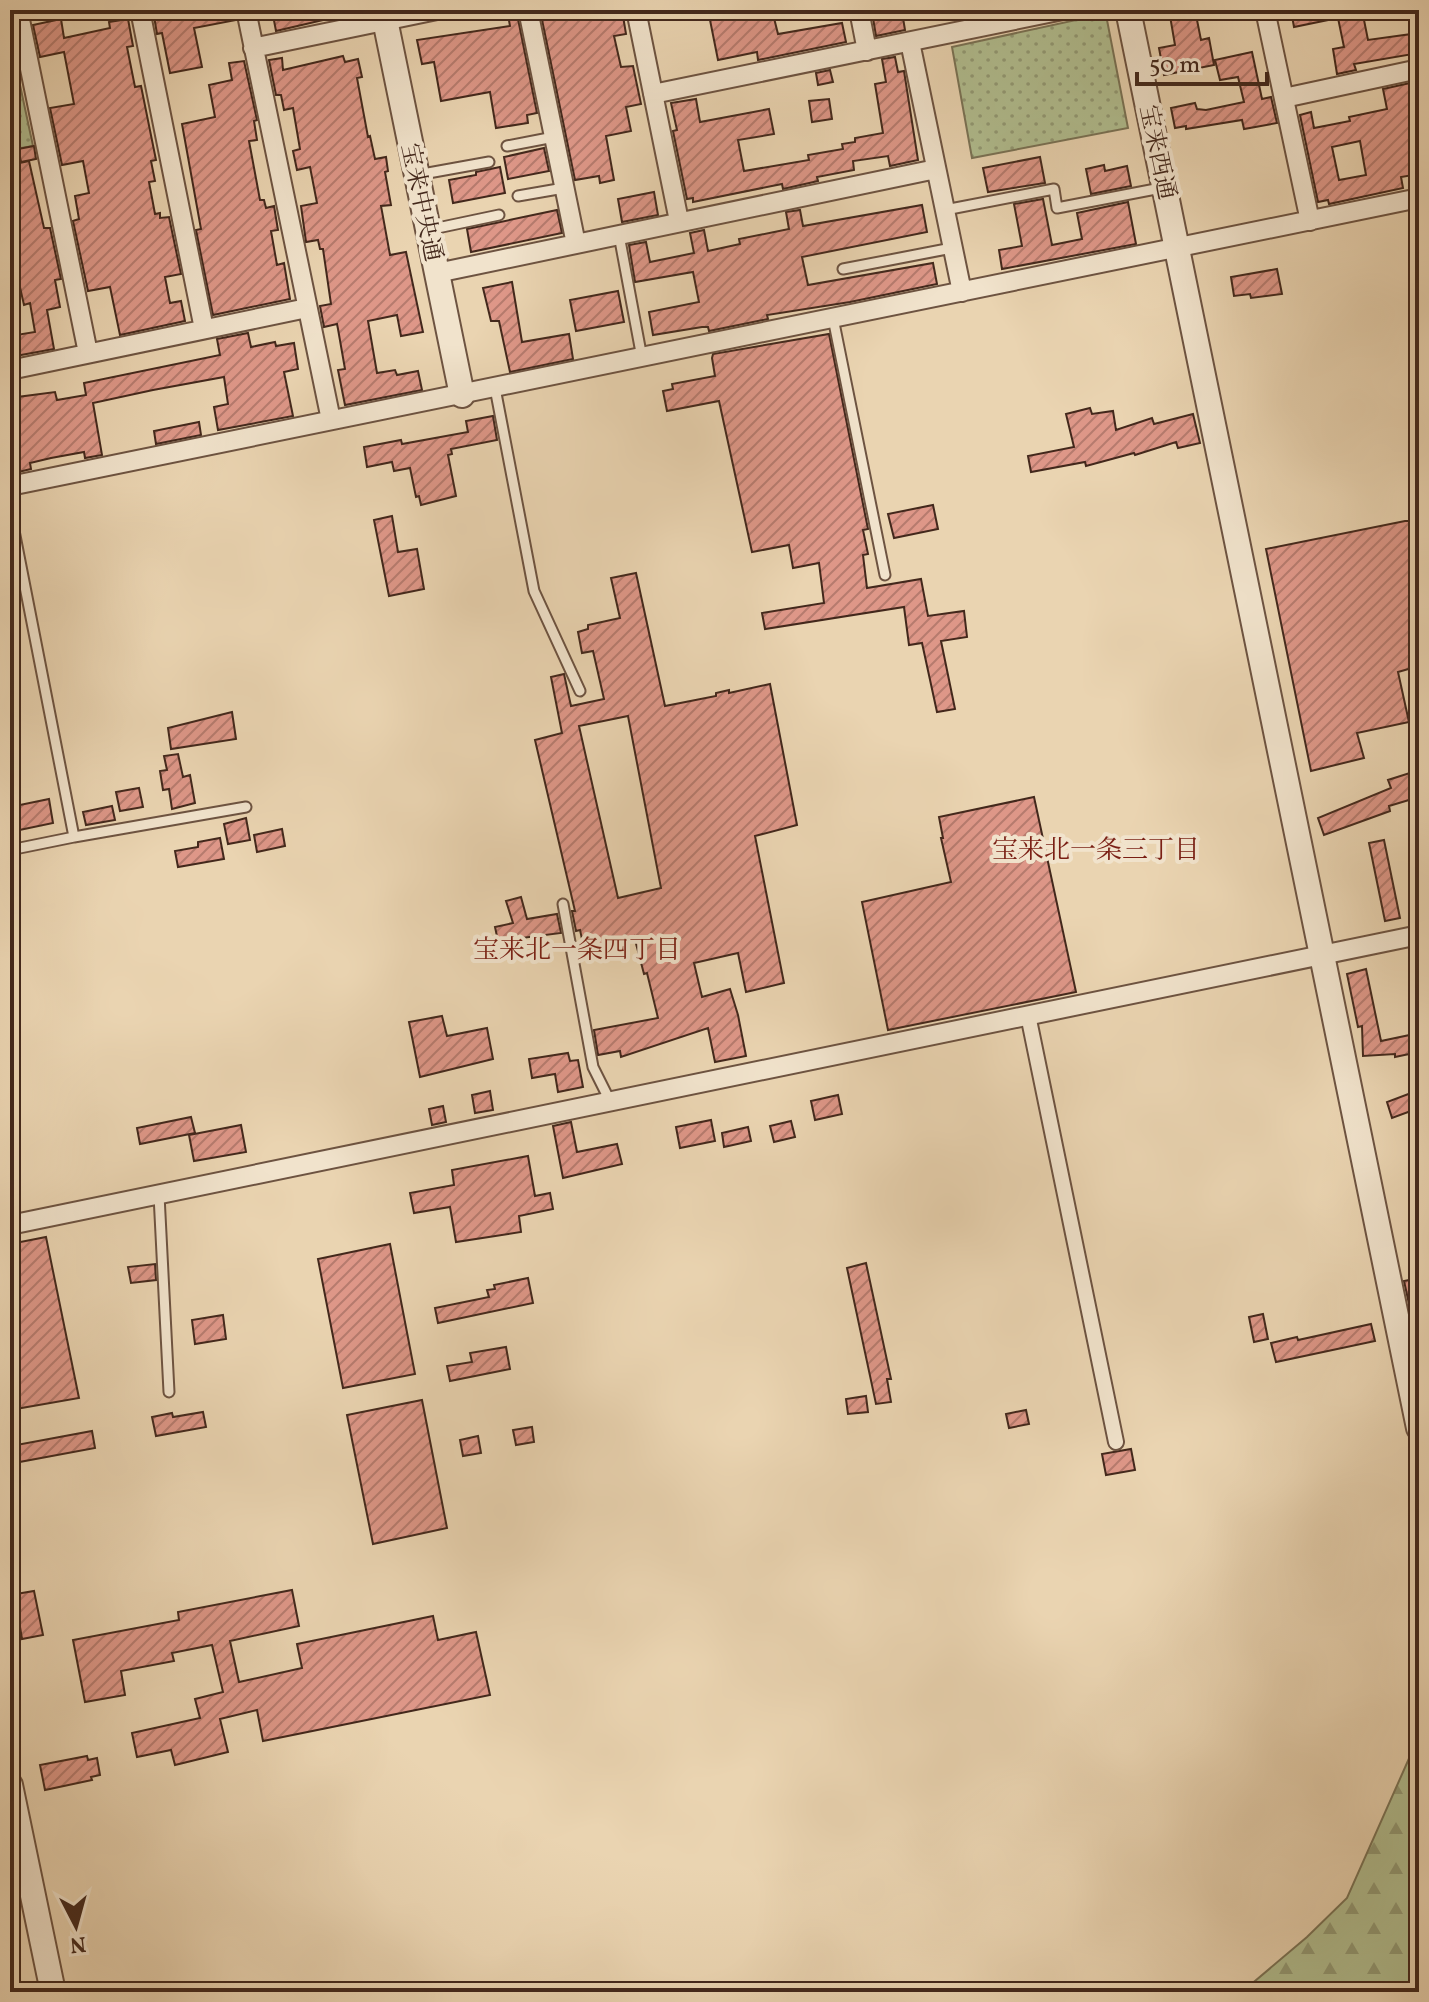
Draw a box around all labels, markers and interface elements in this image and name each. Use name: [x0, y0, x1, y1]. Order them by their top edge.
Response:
scale bar: [1137, 36, 1267, 86]
text: 50 m: [1149, 49, 1201, 83]
street label: 宝来西通: [1129, 102, 1183, 203]
street label: 宝来中央通: [391, 140, 449, 265]
district label: 宝来北一条三丁目: [992, 833, 1200, 869]
district label: 宝来北一条四丁目: [473, 933, 681, 969]
north arrow: [36, 1886, 116, 1966]
text: N: [68, 1927, 87, 1960]

